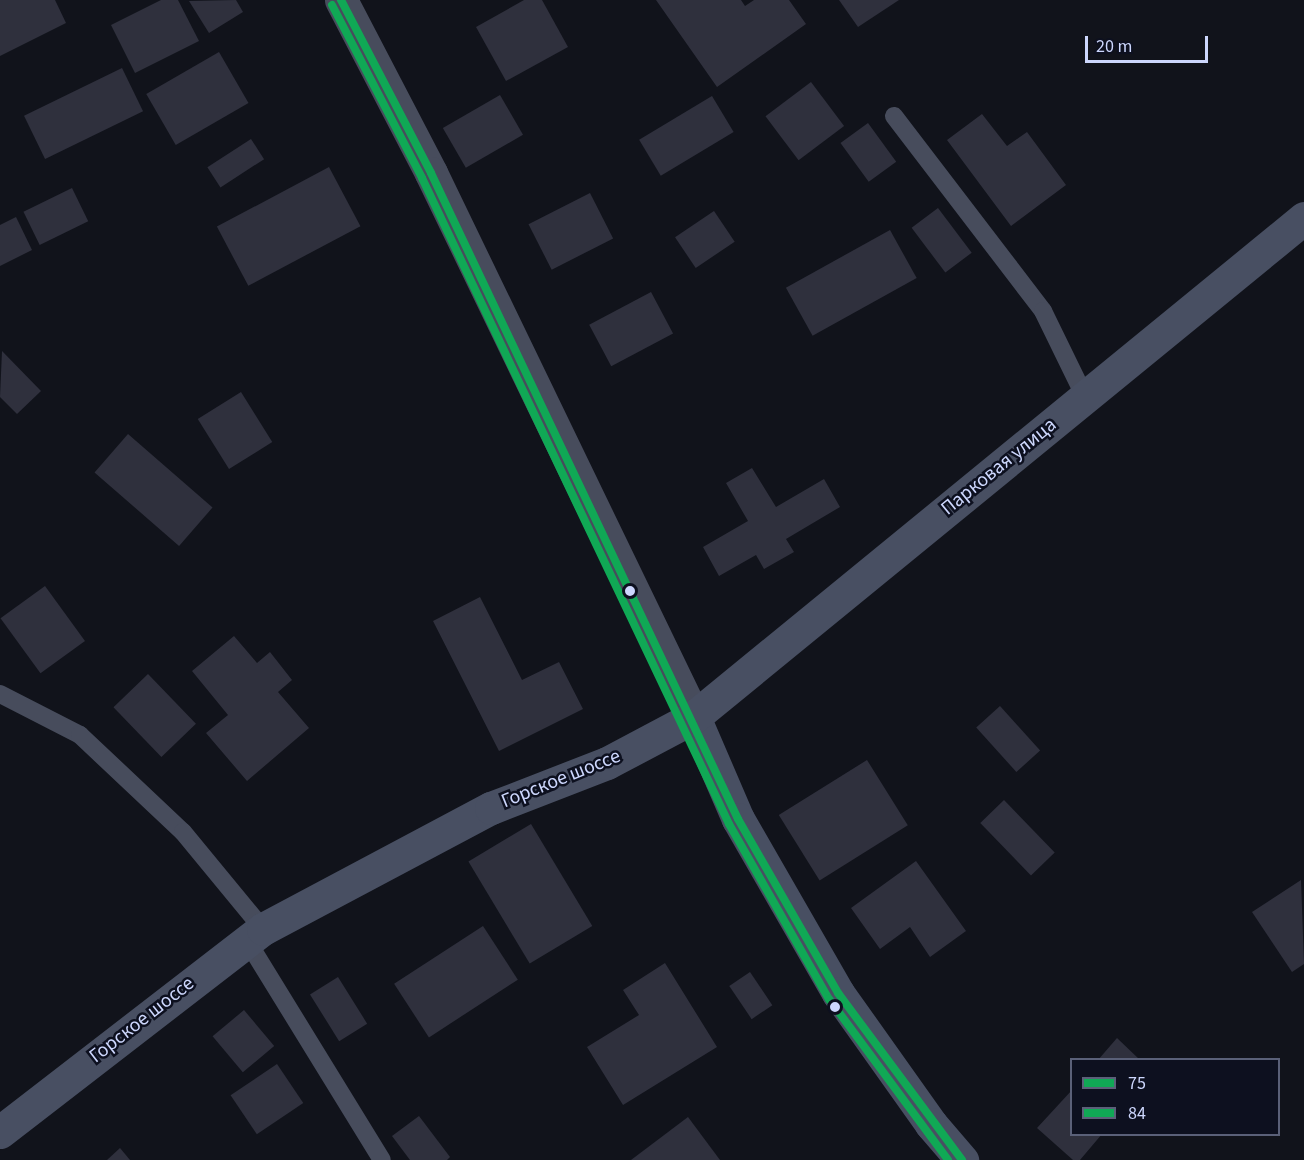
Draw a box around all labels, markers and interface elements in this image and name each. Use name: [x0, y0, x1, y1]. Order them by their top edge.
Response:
scale bar: [1088, 24, 1211, 62]
text: 20 m: [1096, 34, 1132, 59]
street label: Парковая улица: [936, 413, 1062, 521]
unlabelled marker: [624, 585, 636, 597]
street label: Горское шоссе: [498, 744, 624, 814]
street label: Горское шоссе: [85, 972, 199, 1068]
unlabelled marker: [829, 1001, 841, 1013]
legend: [1070, 1058, 1280, 1136]
text: 75: [1128, 1071, 1146, 1096]
text: 84: [1128, 1101, 1146, 1126]

